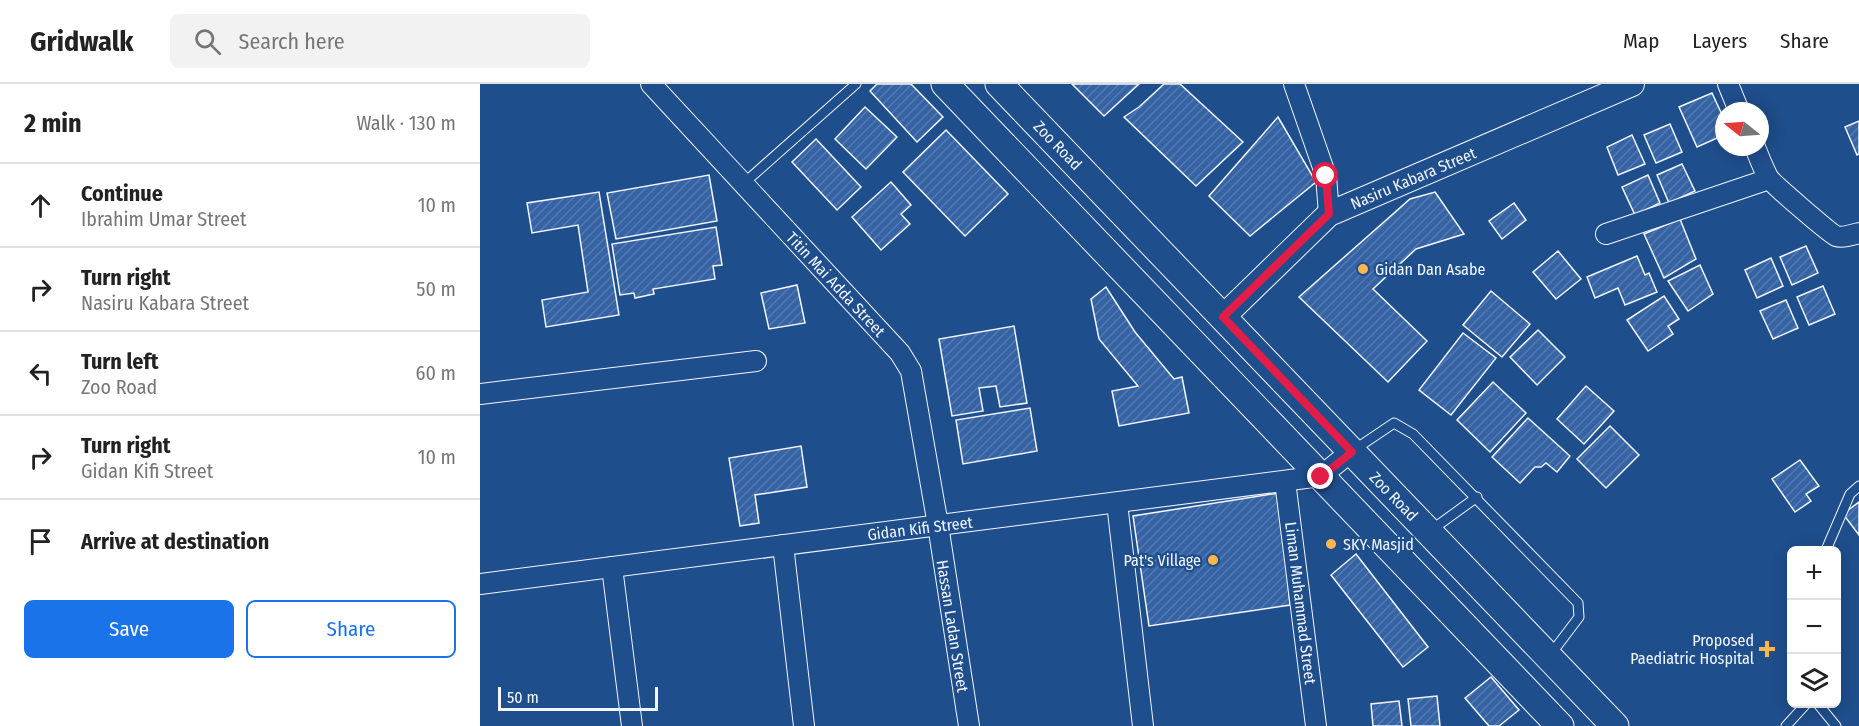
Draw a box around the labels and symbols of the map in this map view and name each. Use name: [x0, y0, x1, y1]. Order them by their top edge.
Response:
north arrow: [1715, 102, 1769, 156]
street label: Zoo Road: [1030, 117, 1086, 174]
street label: Nasiru Kabara Street: [1348, 143, 1479, 213]
route start: [1312, 162, 1338, 188]
street label: Titin Mai Adda Street: [782, 228, 890, 341]
place label: Gidan Dan Asabe: [1375, 260, 1485, 279]
marker: Gidan Dan Asabe: [1356, 262, 1370, 276]
route end: [1307, 463, 1333, 489]
street label: Zoo Road: [1366, 468, 1422, 525]
street label: Gidan Kifi Street: [866, 513, 974, 544]
street label: Liman Muhammad Street: [1281, 521, 1320, 686]
place label: SKY Masjid: [1343, 535, 1414, 554]
marker: SKY Masjid: [1324, 537, 1338, 551]
place label: Pat's Village: [1124, 551, 1201, 570]
marker: Pat's Village: [1206, 553, 1220, 567]
street label: Hassan Ladan Street: [933, 559, 972, 694]
place label: Proposed Paediatric Hospital: [1630, 631, 1754, 668]
marker: Proposed Paediatric Hospital: [1758, 640, 1776, 658]
scale bar: [498, 684, 658, 712]

